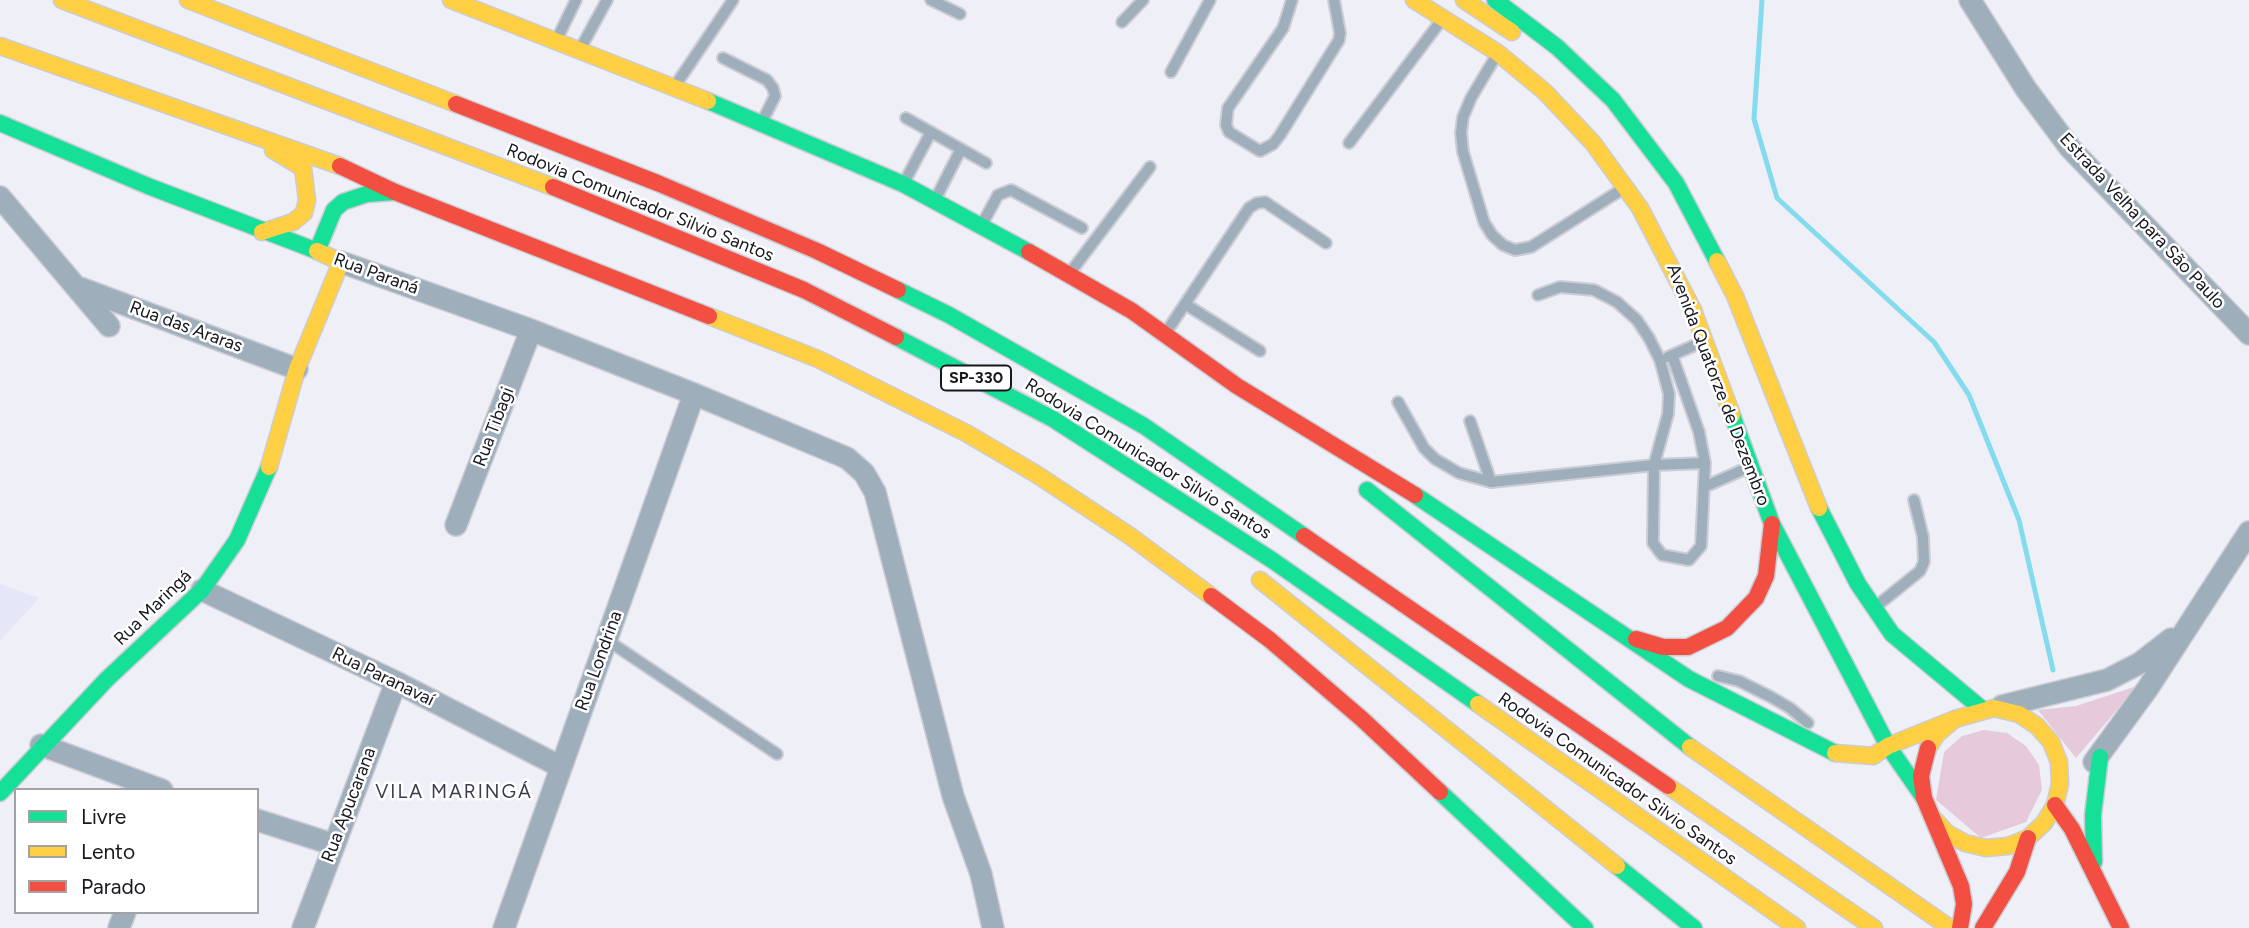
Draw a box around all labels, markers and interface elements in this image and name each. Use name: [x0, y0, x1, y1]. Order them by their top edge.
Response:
street label: Estrada Velha para São Paulo: [2055, 128, 2229, 314]
street label: Rodovia Comunicador Silvio Santos: [503, 139, 777, 267]
street label: Rua Paraná: [331, 249, 421, 299]
street label: Avenida Quatorze de Dezembro: [1662, 261, 1774, 509]
street label: Rua das Araras: [127, 297, 245, 357]
road number: SP-330: [941, 366, 1011, 390]
street label: Rodovia Comunicador Silvio Santos: [1021, 374, 1275, 544]
street label: Rua Tibagi: [469, 384, 519, 470]
street label: Rua Maringá: [110, 566, 196, 650]
street label: Rua Londrina: [571, 608, 627, 714]
street label: Rua Paranavaí: [328, 643, 438, 711]
street label: Rodovia Comunicador Silvio Santos: [1493, 688, 1741, 870]
street label: Rua Apucarana: [317, 745, 381, 865]
district label: VILA MARINGÁ: [377, 781, 531, 803]
legend: [14, 788, 259, 914]
text: Livre: [81, 804, 126, 829]
text: Lento: [81, 839, 135, 864]
text: Parado: [81, 874, 146, 899]

